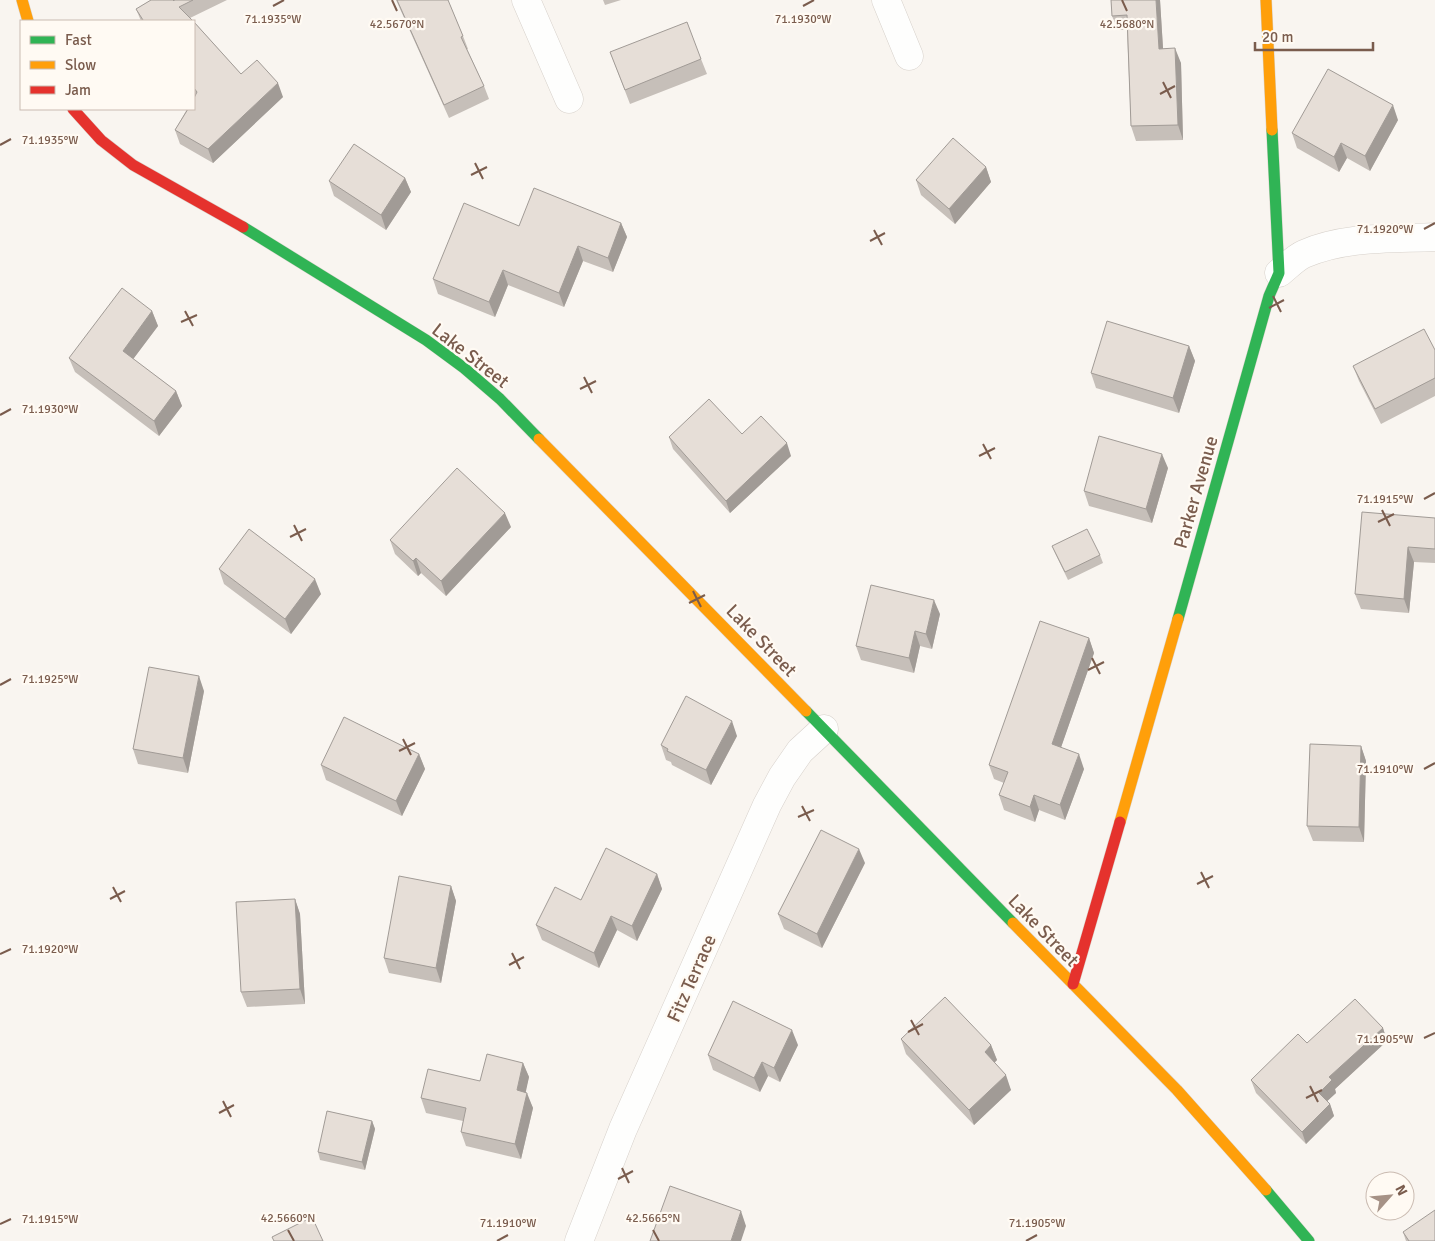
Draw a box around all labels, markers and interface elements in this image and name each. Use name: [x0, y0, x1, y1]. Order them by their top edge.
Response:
text: 71.1935°W: [245, 12, 301, 27]
text: 71.1930°W: [775, 12, 831, 27]
text: 42.5670°N: [370, 17, 424, 32]
text: 42.5680°N: [1100, 17, 1154, 32]
legend: [20, 20, 195, 110]
scale bar: [1255, 20, 1372, 52]
text: 20 m: [1262, 28, 1293, 46]
text: Fast: [65, 31, 92, 49]
text: Slow: [65, 56, 96, 74]
text: Jam: [65, 81, 91, 99]
text: 71.1935°W: [22, 133, 78, 148]
text: 71.1920°W: [1357, 222, 1413, 237]
street label: Lake Street: [427, 318, 514, 394]
text: 71.1930°W: [22, 402, 78, 417]
street label: Parker Avenue: [1168, 433, 1224, 551]
text: 71.1915°W: [1357, 492, 1413, 507]
street label: Lake Street: [721, 599, 802, 682]
text: 71.1925°W: [22, 672, 78, 687]
text: 71.1910°W: [1357, 762, 1413, 777]
street label: Lake Street: [1003, 889, 1084, 972]
street label: Fitz Terrace: [662, 931, 722, 1026]
text: 71.1920°W: [22, 942, 78, 957]
text: 71.1905°W: [1357, 1032, 1413, 1047]
north arrow: [1365, 1171, 1415, 1221]
text: N: [1391, 1182, 1411, 1199]
text: 42.5660°N: [261, 1211, 315, 1226]
text: 42.5665°N: [626, 1211, 680, 1226]
text: 71.1915°W: [22, 1212, 78, 1227]
text: 71.1910°W: [480, 1216, 536, 1231]
text: 71.1905°W: [1009, 1216, 1065, 1231]

